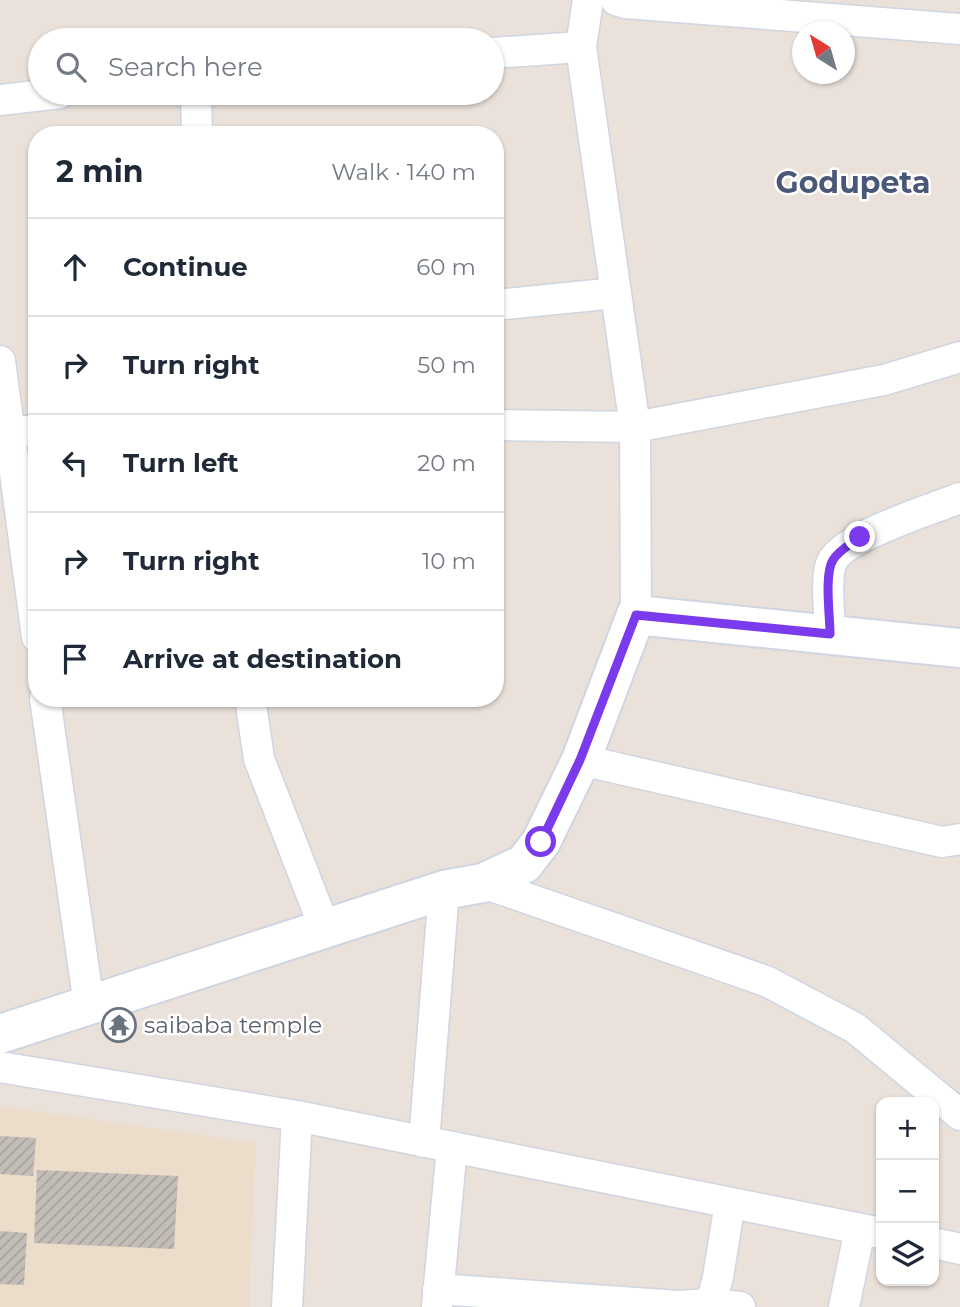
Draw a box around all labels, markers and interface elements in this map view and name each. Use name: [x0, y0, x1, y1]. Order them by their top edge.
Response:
north arrow: [792, 21, 855, 84]
search box: [28, 28, 504, 105]
icon: search: [52, 48, 90, 86]
text: Search here: [108, 51, 263, 83]
text: 2 min: [56, 153, 143, 190]
text: Walk · 140 m: [331, 158, 476, 186]
district label: Godupeta: [776, 164, 930, 201]
icon: ahead: [56, 248, 94, 286]
text: Continue: [123, 251, 248, 283]
text: 60 m: [416, 253, 476, 281]
icon: right: [56, 346, 94, 384]
text: Turn right: [123, 349, 259, 381]
text: 50 m: [417, 351, 476, 379]
icon: left: [56, 444, 94, 482]
text: Turn left: [123, 447, 239, 479]
text: 20 m: [417, 449, 476, 477]
route end: [844, 521, 875, 552]
icon: right: [56, 542, 94, 580]
text: Turn right: [123, 545, 259, 577]
text: 10 m: [422, 547, 476, 575]
icon: arrive: [56, 640, 94, 678]
text: Arrive at destination: [123, 643, 402, 675]
route start: [525, 826, 556, 857]
temple icon: saibaba temple: [100, 1006, 138, 1044]
place label: saibaba temple: [144, 1011, 322, 1039]
map controls: [876, 1097, 939, 1286]
button: +: [876, 1097, 939, 1160]
button: −: [876, 1160, 939, 1223]
button: layers: [876, 1223, 939, 1286]

